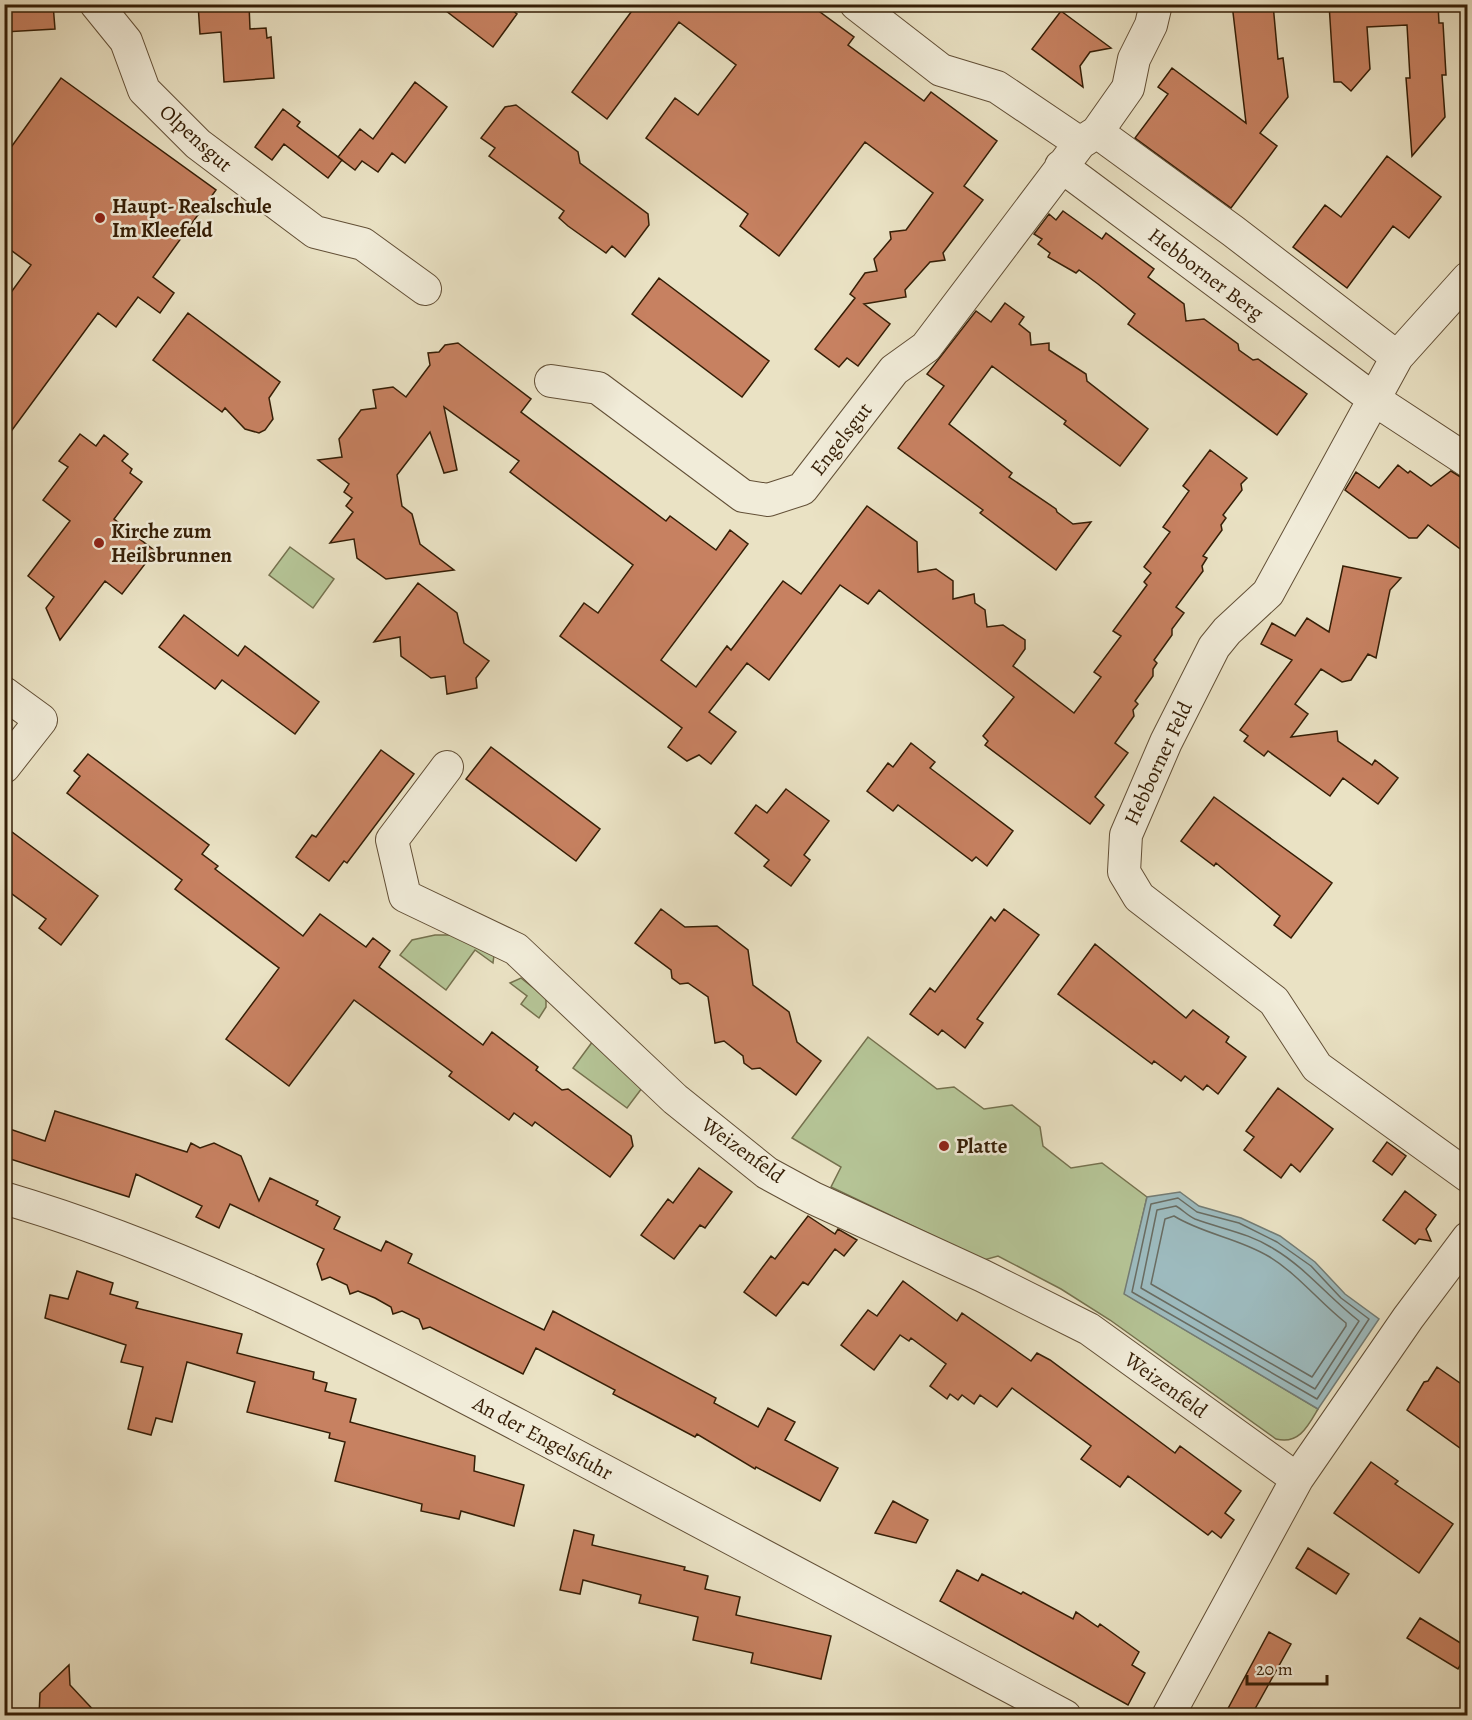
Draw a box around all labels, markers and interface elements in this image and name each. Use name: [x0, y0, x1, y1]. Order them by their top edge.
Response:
street label: Olpensgut: [154, 98, 238, 178]
place label: Haupt- Realschule Im Kleefeld: [112, 192, 272, 244]
marker: Haupt- Realschule Im Kleefeld: [93, 211, 107, 225]
street label: Hebborner Berg: [1142, 221, 1270, 327]
street label: Engelsgut: [804, 397, 878, 481]
place label: Kirche zum Heilsbrunnen: [111, 517, 232, 569]
marker: Kirche zum Heilsbrunnen: [92, 536, 106, 550]
street label: Hebborner Feld: [1117, 696, 1199, 829]
street label: Weizenfeld: [695, 1110, 791, 1190]
place label: Platte: [956, 1132, 1008, 1160]
marker: Platte: [937, 1139, 951, 1153]
street label: Weizenfeld: [1118, 1345, 1214, 1425]
street label: An der Engelsfuhr: [467, 1389, 618, 1487]
scale bar: [1247, 1648, 1326, 1686]
text: 20 m: [1256, 1657, 1293, 1681]

